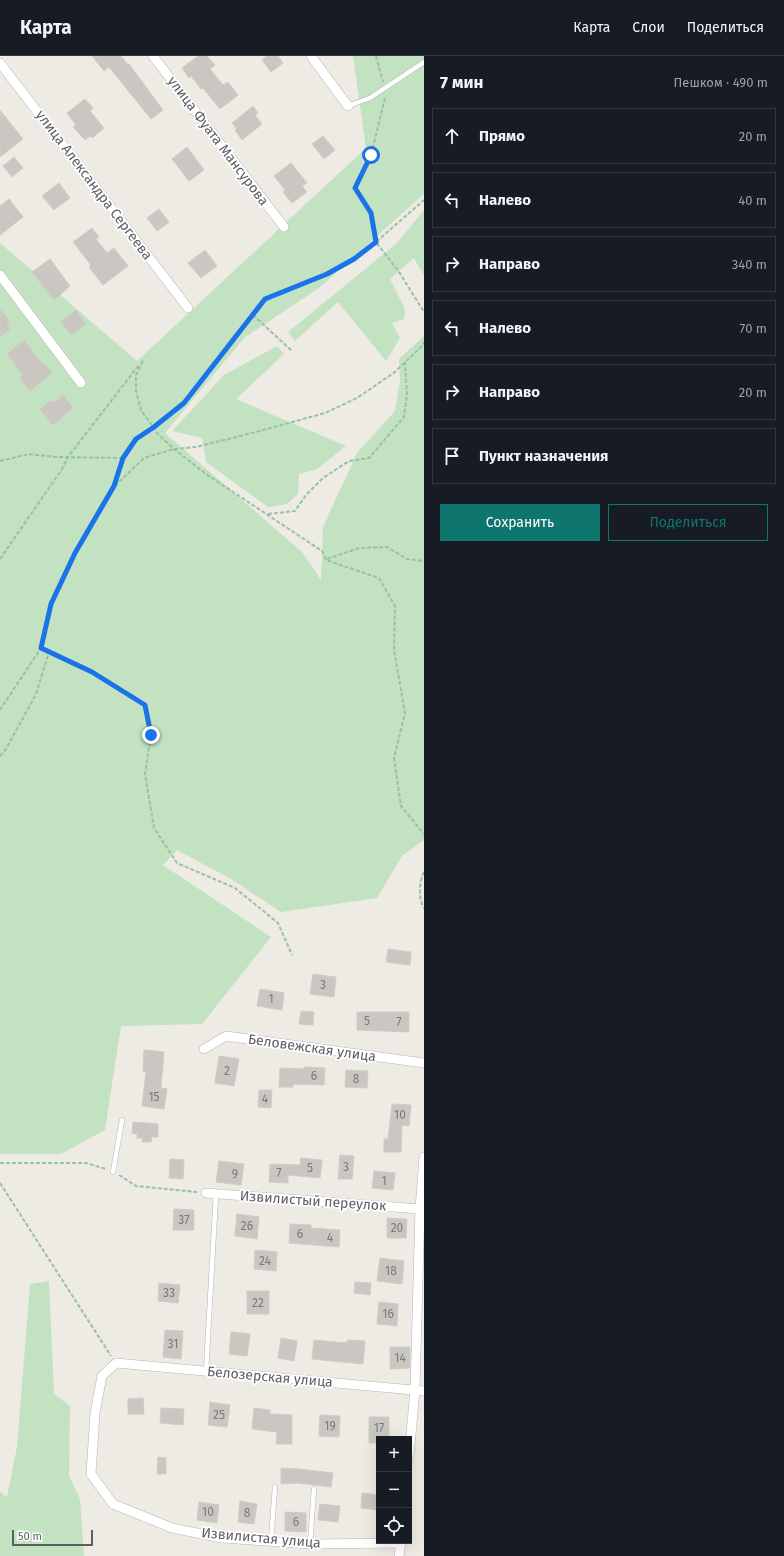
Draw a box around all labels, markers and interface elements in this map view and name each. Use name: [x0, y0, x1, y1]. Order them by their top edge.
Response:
text: Карта: [20, 16, 72, 39]
text: Карта: [573, 19, 610, 36]
text: Слои: [632, 19, 665, 36]
text: Поделиться: [687, 19, 764, 36]
text: 7 мин: [440, 72, 483, 93]
street label: улица Фуата Мансурова: [164, 73, 272, 209]
text: Пешком · 490 m: [674, 75, 768, 90]
street label: улица Александра Сергеева: [32, 107, 156, 263]
icon: ahead: [441, 125, 463, 147]
text: Прямо: [479, 127, 525, 145]
text: 20 m: [739, 129, 767, 144]
route start: [362, 146, 380, 164]
icon: left: [441, 189, 463, 211]
text: Налево: [479, 191, 531, 209]
text: 40 m: [738, 193, 767, 208]
icon: right: [441, 253, 463, 275]
text: Направо: [479, 255, 540, 273]
text: 340 m: [732, 257, 767, 272]
icon: left: [441, 317, 463, 339]
text: Налево: [479, 319, 531, 337]
text: 70 m: [740, 321, 767, 336]
icon: right: [441, 381, 463, 403]
text: Направо: [479, 383, 540, 401]
text: 20 m: [739, 385, 767, 400]
icon: arrive: [441, 445, 463, 467]
text: Пункт назначения: [479, 447, 608, 465]
button: Сохранить: [440, 504, 600, 541]
button: Поделиться: [608, 504, 768, 541]
route end: [142, 726, 160, 744]
house number: 3: [320, 978, 326, 992]
house number: 1: [268, 992, 274, 1006]
house number: 5: [364, 1014, 370, 1028]
house number: 7: [396, 1015, 402, 1029]
street label: Беловежская улица: [247, 1031, 377, 1065]
house number: 2: [224, 1064, 230, 1078]
house number: 6: [311, 1069, 317, 1083]
house number: 8: [353, 1072, 360, 1086]
house number: 15: [148, 1090, 160, 1104]
house number: 4: [262, 1092, 269, 1106]
house number: 10: [394, 1108, 406, 1122]
house number: 3: [343, 1160, 349, 1174]
house number: 5: [307, 1161, 313, 1175]
house number: 7: [276, 1166, 282, 1180]
house number: 9: [232, 1167, 238, 1181]
house number: 1: [381, 1174, 387, 1188]
street label: Извилистый переулок: [239, 1187, 388, 1215]
house number: 37: [178, 1213, 190, 1227]
house number: 26: [241, 1219, 253, 1233]
house number: 20: [391, 1221, 404, 1235]
house number: 6: [297, 1227, 303, 1241]
house number: 4: [327, 1231, 334, 1245]
house number: 24: [259, 1254, 272, 1268]
house number: 18: [385, 1264, 397, 1278]
house number: 33: [163, 1286, 175, 1300]
house number: 22: [252, 1296, 264, 1310]
house number: 16: [382, 1307, 394, 1321]
house number: 31: [168, 1337, 178, 1351]
house number: 14: [394, 1351, 406, 1365]
street label: Белозерская улица: [206, 1363, 334, 1391]
house number: 25: [213, 1408, 225, 1422]
house number: 19: [324, 1419, 336, 1433]
house number: 17: [374, 1421, 384, 1435]
map controls: [376, 1436, 412, 1544]
button: +: [376, 1436, 412, 1472]
button: −: [376, 1472, 412, 1508]
house number: 10: [202, 1505, 214, 1519]
house number: 8: [244, 1506, 251, 1520]
button: locate: [376, 1508, 412, 1544]
house number: 6: [293, 1515, 299, 1529]
street label: Извилистая улица: [201, 1524, 321, 1552]
scale bar: [12, 1528, 93, 1547]
text: 50 m: [18, 1530, 42, 1543]

